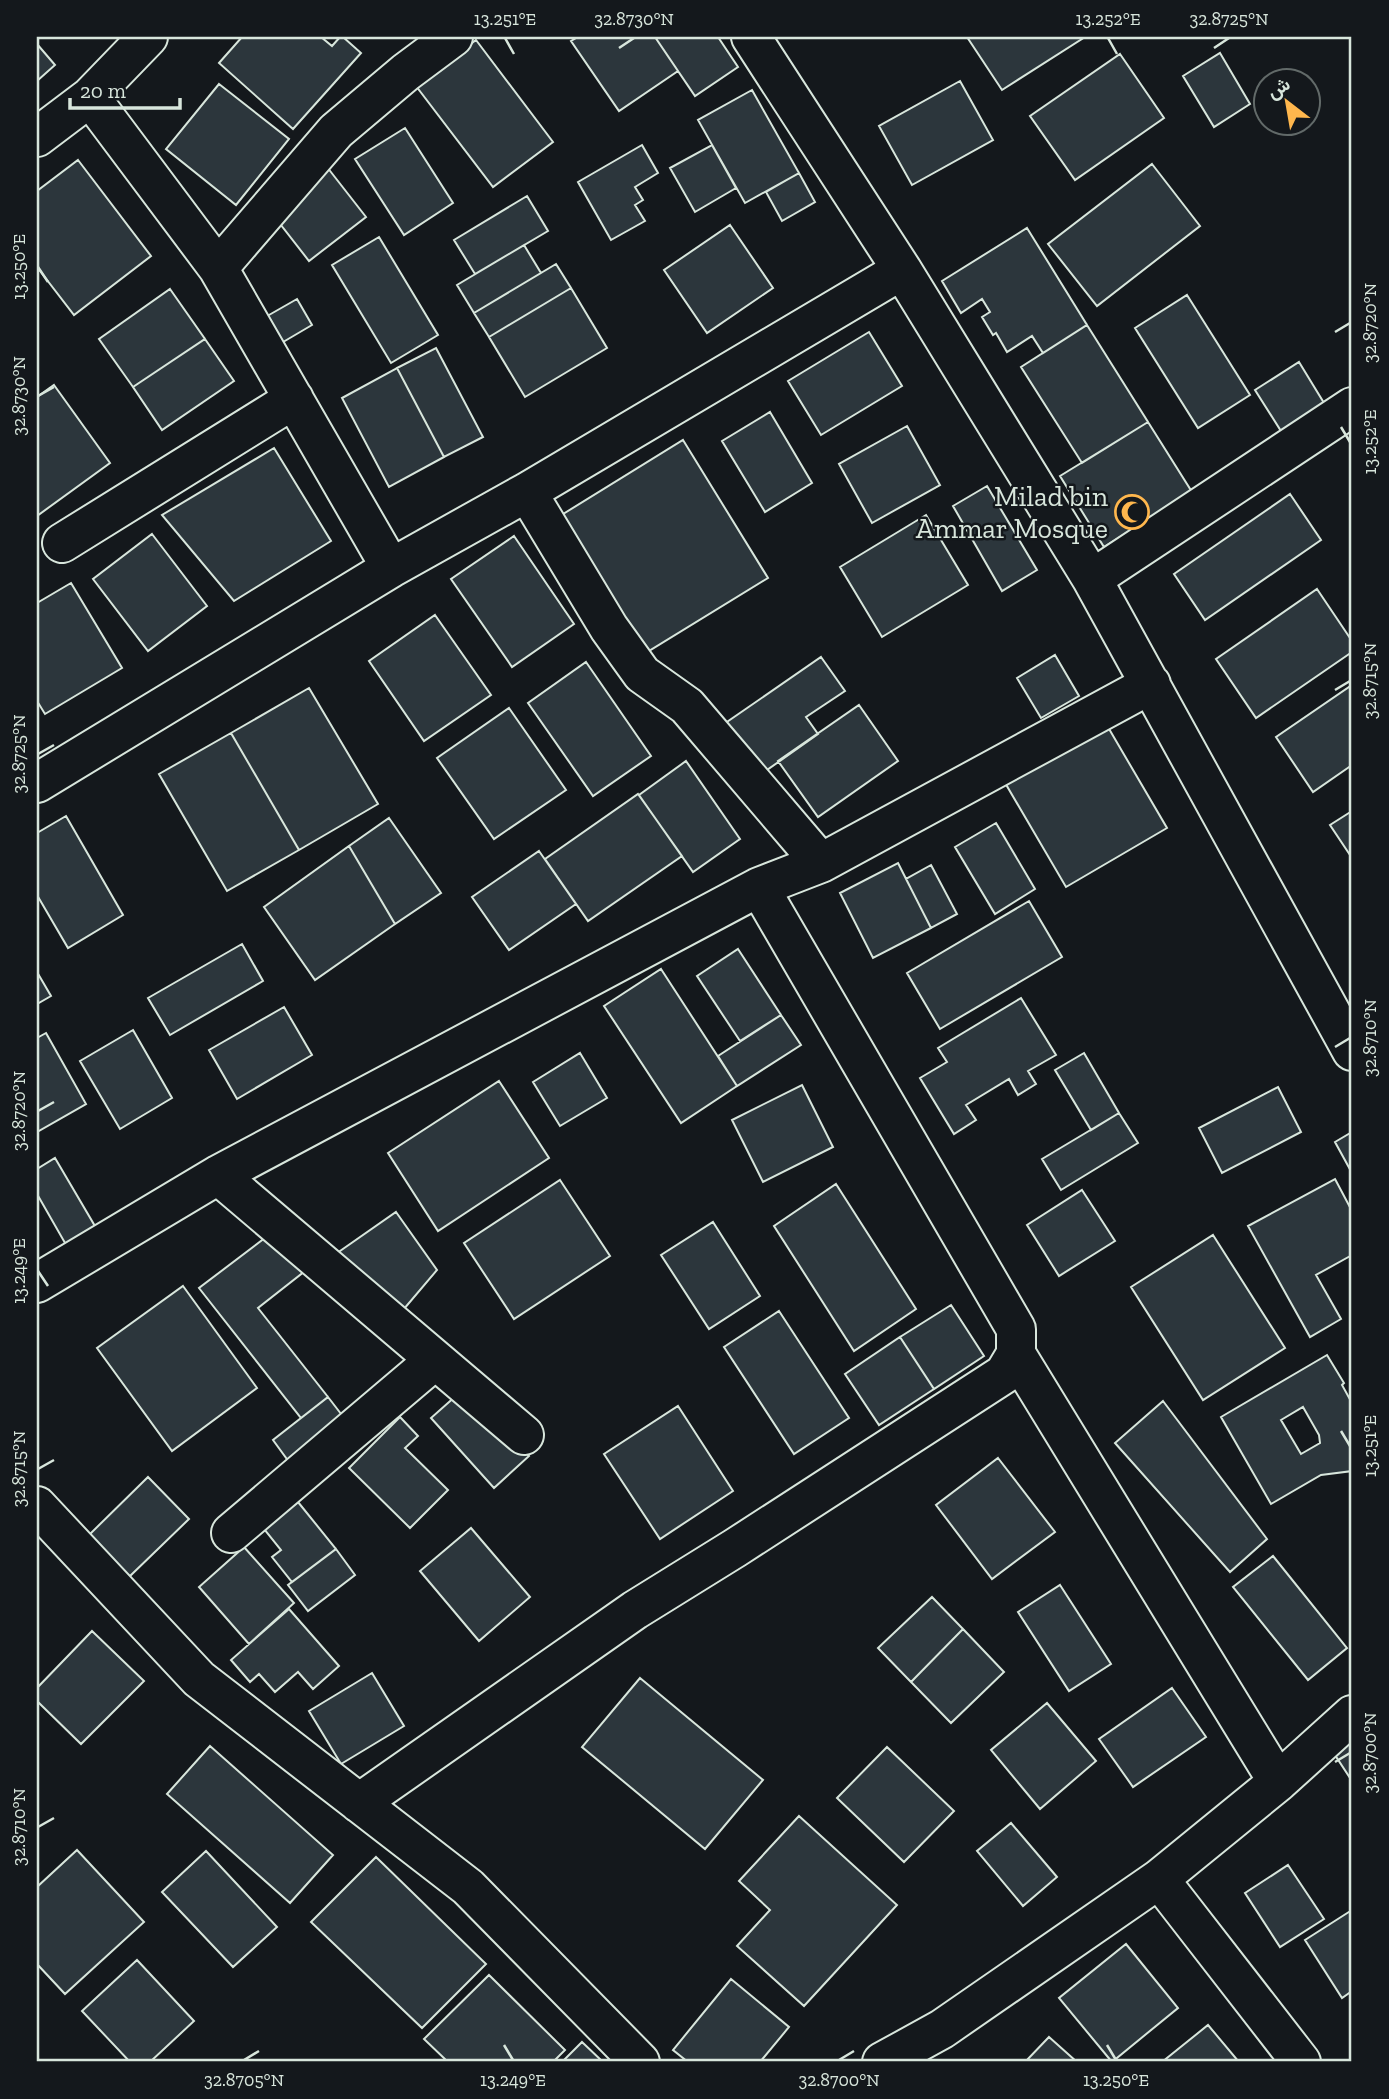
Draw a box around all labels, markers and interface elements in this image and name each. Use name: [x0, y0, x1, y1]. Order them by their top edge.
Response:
text: 13.251°E: [474, 8, 536, 30]
text: 32.8730°N: [594, 8, 674, 30]
text: 13.252°E: [1076, 8, 1141, 30]
text: 32.8725°N: [1190, 8, 1268, 30]
scale bar: [70, 66, 180, 110]
north arrow: [1252, 66, 1322, 136]
text: ش: [1263, 72, 1294, 104]
text: 20 m: [80, 78, 126, 103]
text: 13.250°E: [8, 234, 30, 300]
text: 32.8720°N: [1359, 283, 1381, 363]
text: 32.8730°N: [8, 356, 30, 436]
text: 13.252°E: [1359, 410, 1381, 475]
place label: Milad bin Ammar Mosque: [916, 480, 1108, 545]
mosque icon: Milad bin Ammar Mosque: [1113, 493, 1151, 531]
text: 32.8715°N: [1359, 643, 1381, 719]
text: 32.8725°N: [8, 715, 30, 793]
text: 32.8710°N: [1359, 999, 1381, 1077]
text: 32.8720°N: [8, 1071, 30, 1151]
text: 13.249°E: [8, 1238, 30, 1304]
text: 13.251°E: [1359, 1415, 1381, 1477]
text: 32.8715°N: [8, 1431, 30, 1507]
text: 32.8700°N: [1359, 1712, 1381, 1794]
text: 32.8710°N: [8, 1788, 30, 1866]
text: 32.8705°N: [204, 2069, 284, 2091]
text: 13.249°E: [480, 2069, 546, 2091]
text: 32.8700°N: [798, 2069, 880, 2091]
text: 13.250°E: [1083, 2069, 1149, 2091]

